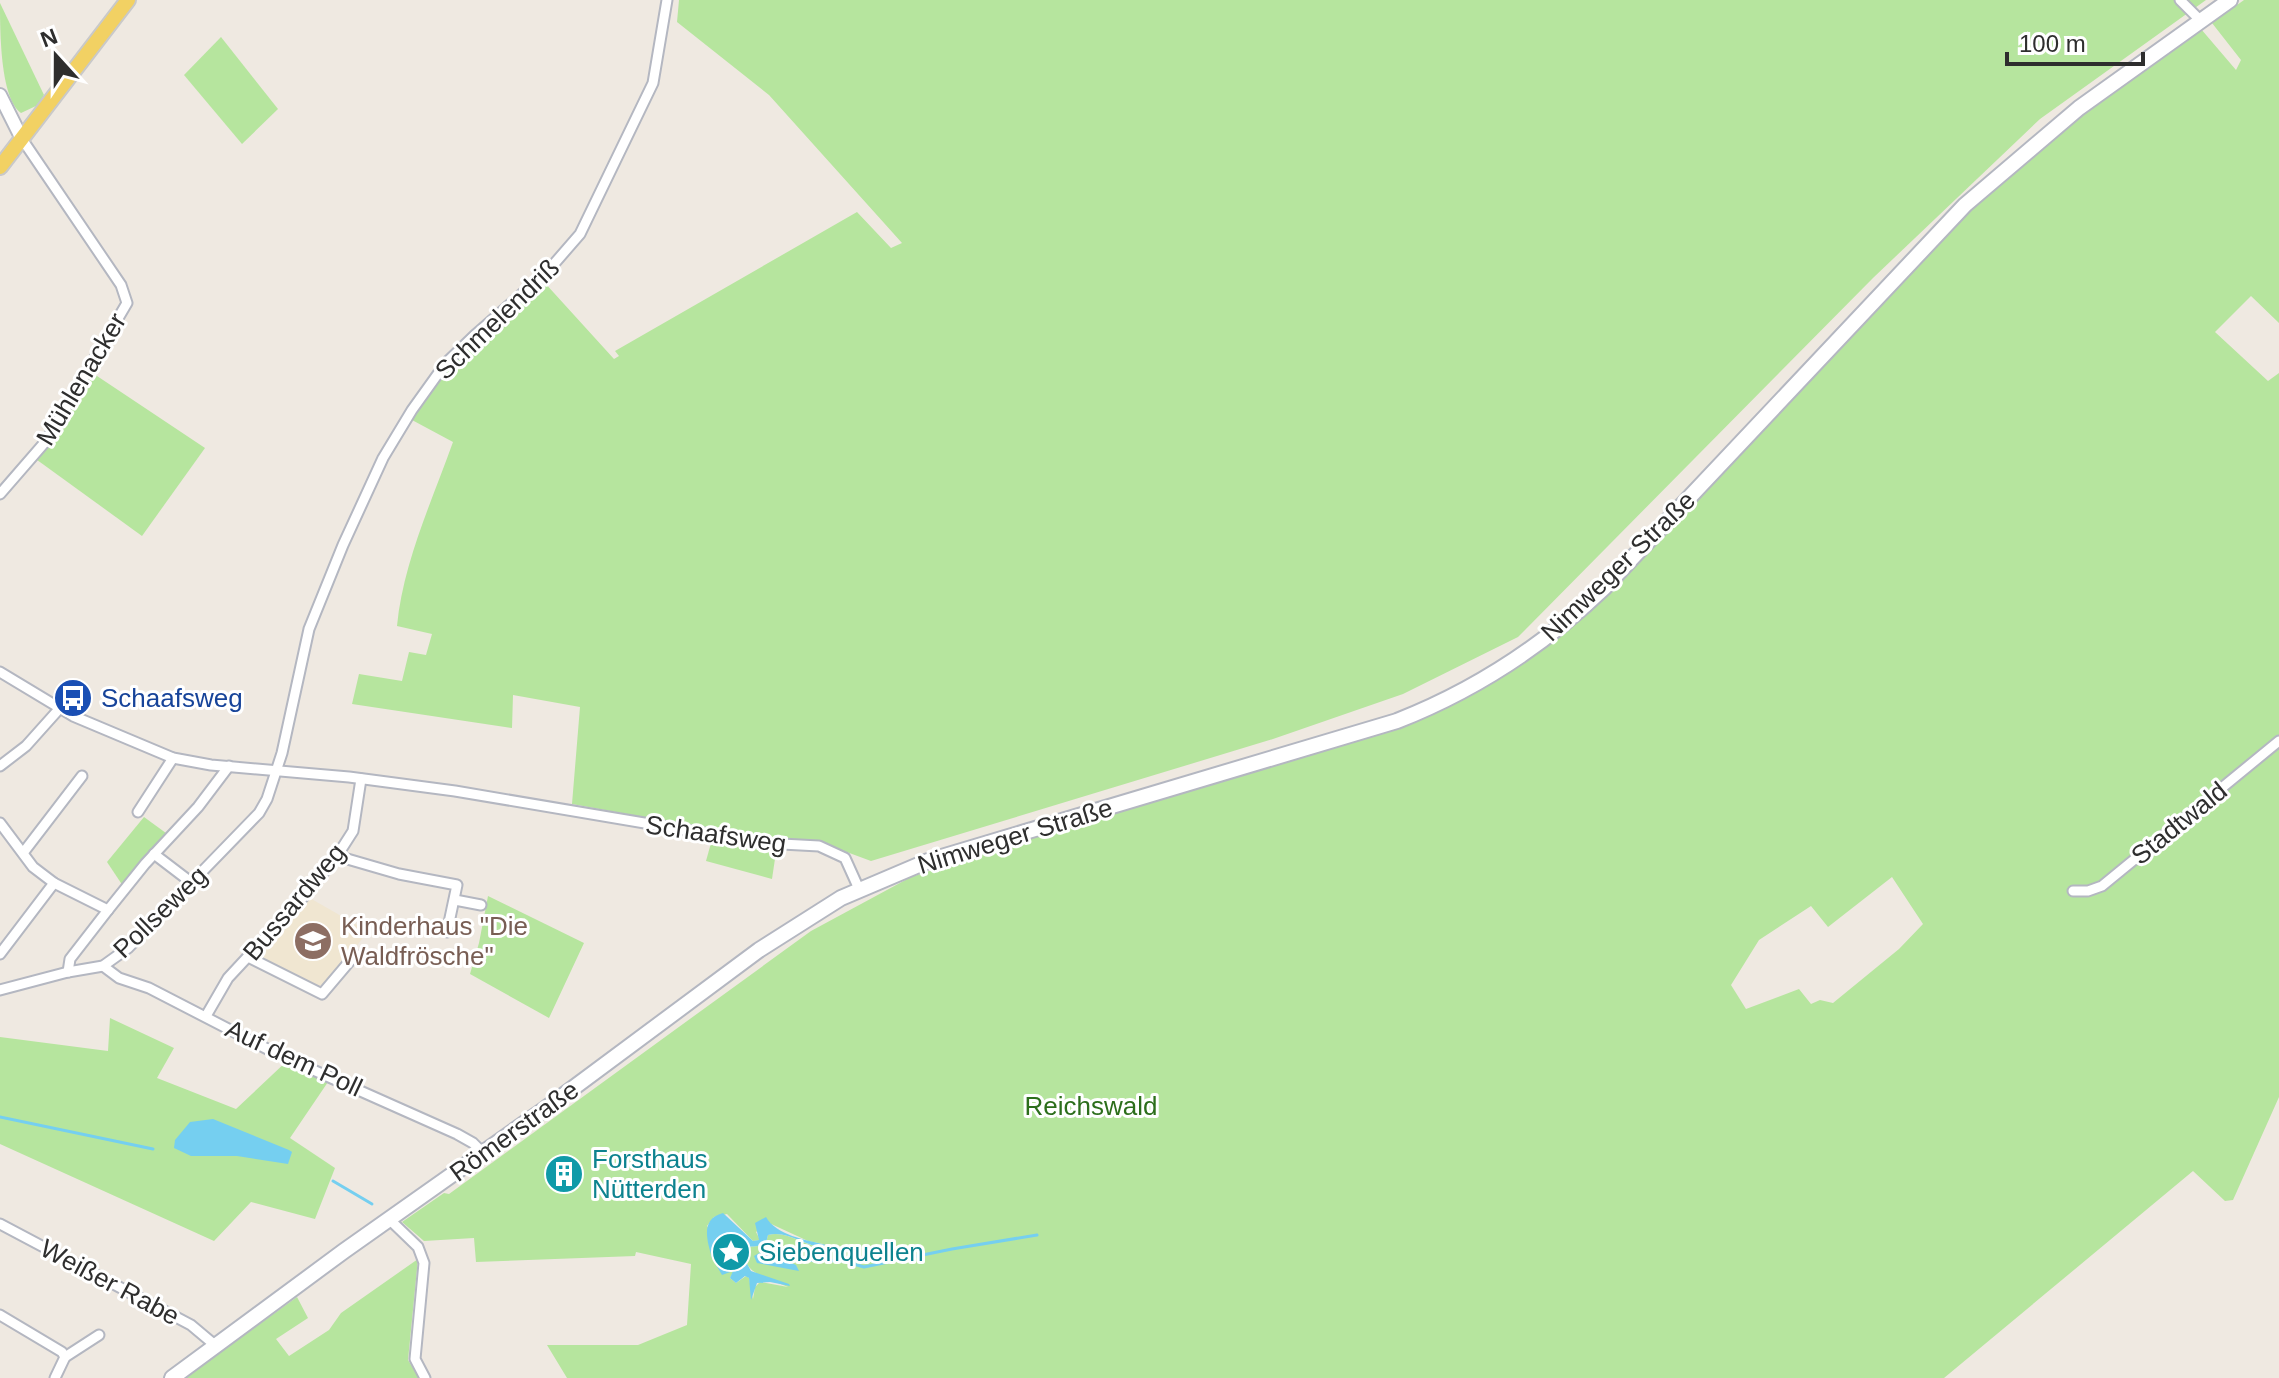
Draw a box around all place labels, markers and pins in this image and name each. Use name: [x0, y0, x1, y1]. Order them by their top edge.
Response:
bus stop icon: Schaafsweg: [52, 677, 94, 719]
place label: Schaafsweg: [101, 683, 243, 713]
place label: Kinderhaus "Die Waldfrösche": [341, 911, 528, 971]
school or university icon: Kinderhaus "Die Waldfrösche": [292, 920, 334, 962]
place label: Forsthaus Nütterden: [592, 1144, 708, 1204]
building icon: Forsthaus Nütterden: [543, 1153, 585, 1195]
place icon: Siebenquellen: [710, 1231, 752, 1273]
place label: Siebenquellen: [759, 1237, 924, 1267]

